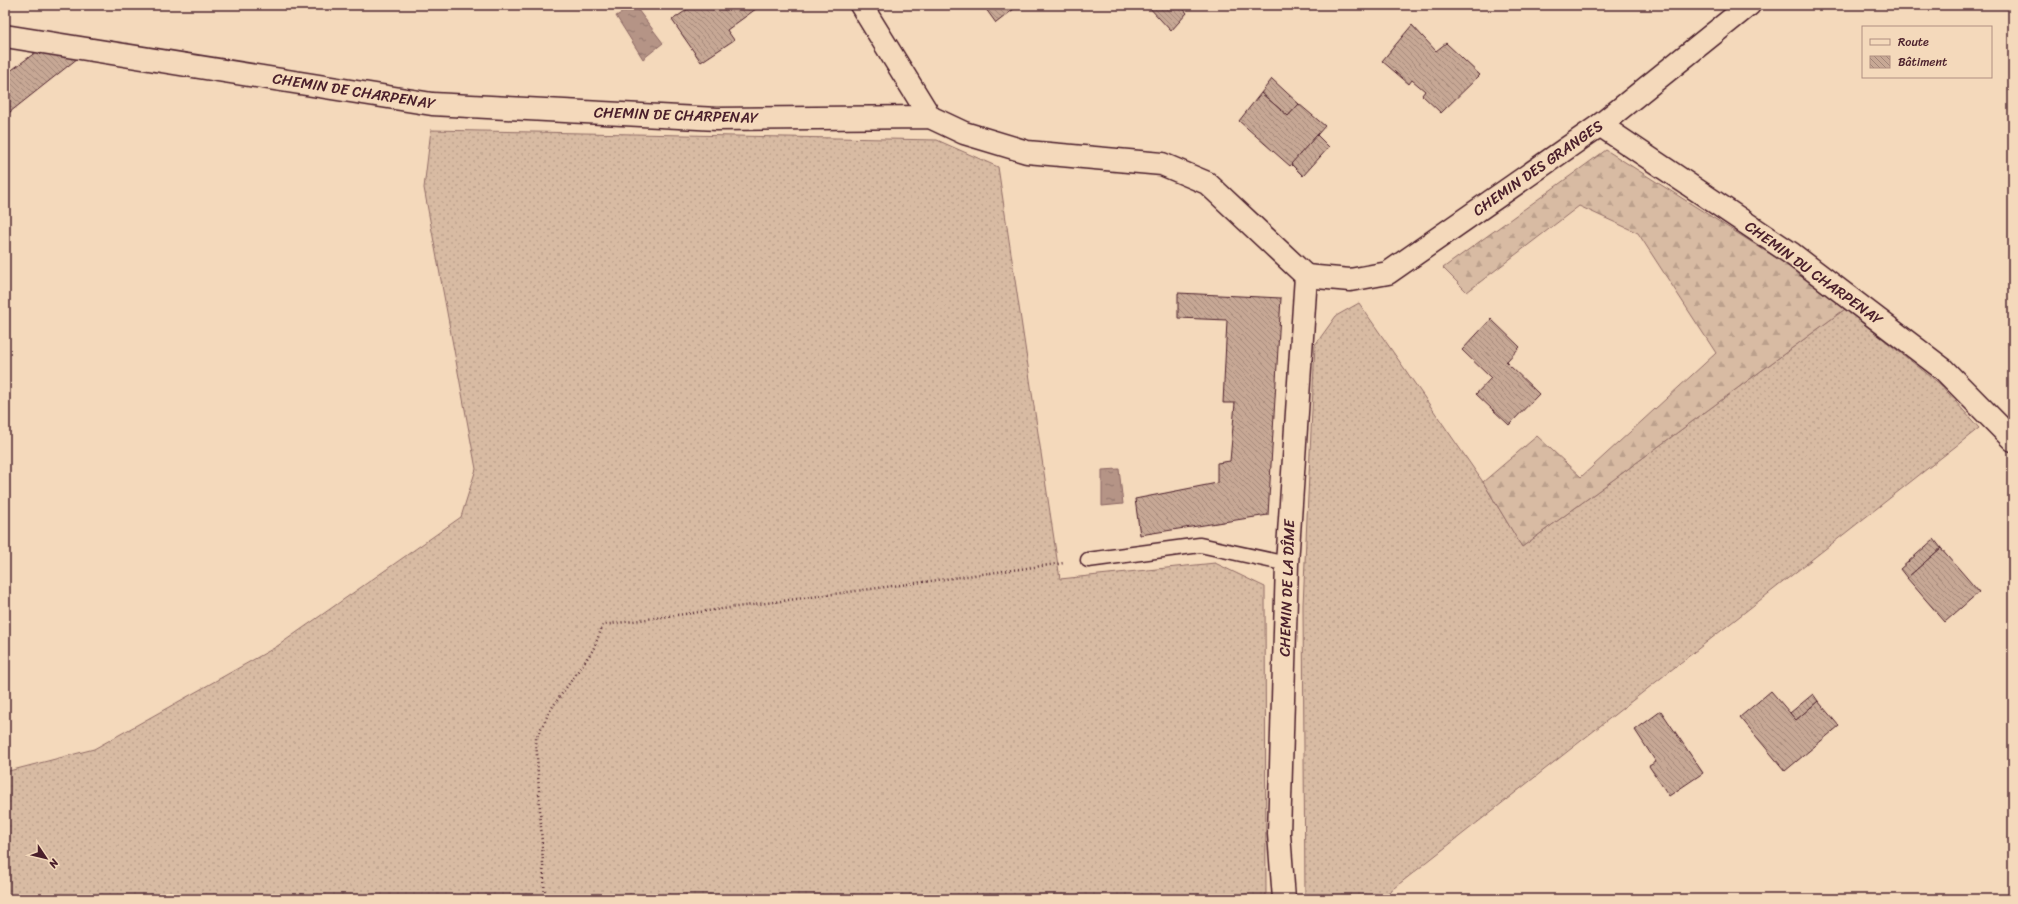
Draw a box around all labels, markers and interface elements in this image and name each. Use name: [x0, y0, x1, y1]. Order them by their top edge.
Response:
legend: [1862, 26, 1992, 78]
text: Route: [1898, 31, 1929, 53]
text: Bâtiment: [1898, 51, 1947, 73]
street label: CHEMIN DE CHARPENAY: [271, 65, 438, 117]
street label: CHEMIN DE CHARPENAY: [593, 99, 759, 131]
street label: CHEMIN DES GRANGES: [1467, 113, 1609, 223]
street label: CHEMIN DU CHARPENAY: [1739, 214, 1889, 333]
street label: CHEMIN DE LA DÎME: [1272, 517, 1302, 657]
north arrow: [26, 838, 66, 878]
text: N: [44, 854, 64, 872]

